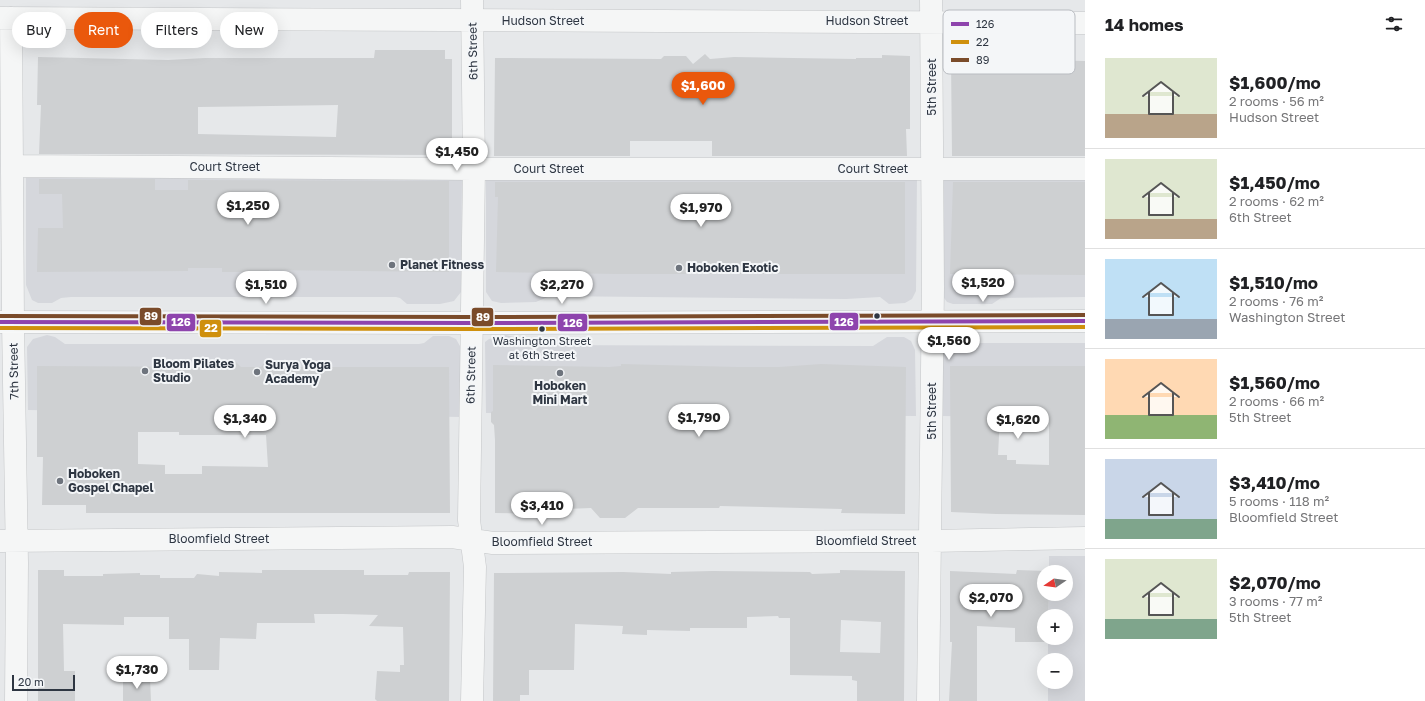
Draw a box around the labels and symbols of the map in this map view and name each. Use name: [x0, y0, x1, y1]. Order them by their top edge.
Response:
legend: [943, 10, 1075, 74]
street label: Hudson Street: [501, 13, 585, 28]
street label: Hudson Street: [825, 13, 909, 28]
text: 126: [976, 17, 995, 30]
street label: 6th Street: [464, 22, 481, 80]
text: 22: [976, 35, 989, 48]
text: 89: [976, 53, 989, 66]
street label: 5th Street: [924, 58, 939, 116]
pin: $1,600: [670, 72, 736, 106]
pin: $1,450: [424, 138, 490, 172]
street label: Court Street: [190, 159, 261, 174]
street label: Court Street: [514, 161, 585, 176]
street label: Court Street: [838, 161, 909, 176]
pin: $1,250: [215, 192, 281, 226]
pin: $1,970: [668, 194, 734, 228]
place label: Planet Fitness: [400, 257, 484, 272]
marker: Planet Fitness: [387, 260, 397, 270]
place label: Hoboken Exotic: [687, 260, 778, 275]
marker: Hoboken Exotic: [674, 263, 684, 273]
pin: $1,520: [950, 269, 1016, 303]
pin: $1,510: [233, 271, 299, 305]
pin: $2,270: [529, 271, 595, 305]
line badge: 89: [139, 307, 162, 326]
line badge: 89: [471, 307, 494, 327]
text: 89: [144, 309, 158, 322]
text: 89: [476, 310, 490, 323]
unlabelled marker: [872, 311, 882, 321]
line badge: 126: [829, 312, 859, 331]
line badge: 126: [166, 313, 196, 332]
line badge: 126: [557, 313, 588, 332]
text: 126: [171, 315, 191, 328]
text: 126: [834, 315, 854, 328]
text: 126: [563, 316, 583, 329]
line badge: 22: [199, 319, 222, 338]
text: 22: [204, 321, 218, 334]
marker: Washington Street at 6th Street: [537, 324, 547, 334]
pin: $1,560: [916, 327, 982, 361]
place label: Washington Street at 6th Street: [493, 334, 591, 361]
street label: 7th Street: [5, 342, 21, 400]
street label: 6th Street: [462, 346, 479, 404]
place label: Bloom Pilates Studio: [153, 356, 235, 385]
place label: Surya Yoga Academy: [265, 357, 331, 386]
marker: Bloom Pilates Studio: [140, 366, 150, 376]
marker: Surya Yoga Academy: [252, 367, 262, 377]
marker: Hoboken Mini Mart: [555, 368, 565, 378]
place label: Hoboken Mini Mart: [533, 378, 588, 407]
street label: 5th Street: [924, 382, 939, 440]
pin: $1,790: [666, 404, 732, 438]
pin: $1,340: [212, 405, 278, 439]
pin: $1,620: [985, 406, 1051, 440]
place label: Hoboken Gospel Chapel: [68, 466, 153, 495]
marker: Hoboken Gospel Chapel: [55, 476, 65, 486]
pin: $3,410: [509, 492, 575, 526]
street label: Bloomfield Street: [169, 531, 270, 546]
street label: Bloomfield Street: [816, 533, 917, 548]
street label: Bloomfield Street: [492, 534, 593, 549]
north arrow: [1037, 565, 1073, 601]
pin: $2,070: [958, 584, 1024, 618]
pin: $1,730: [104, 656, 170, 690]
scale bar: [12, 673, 75, 692]

